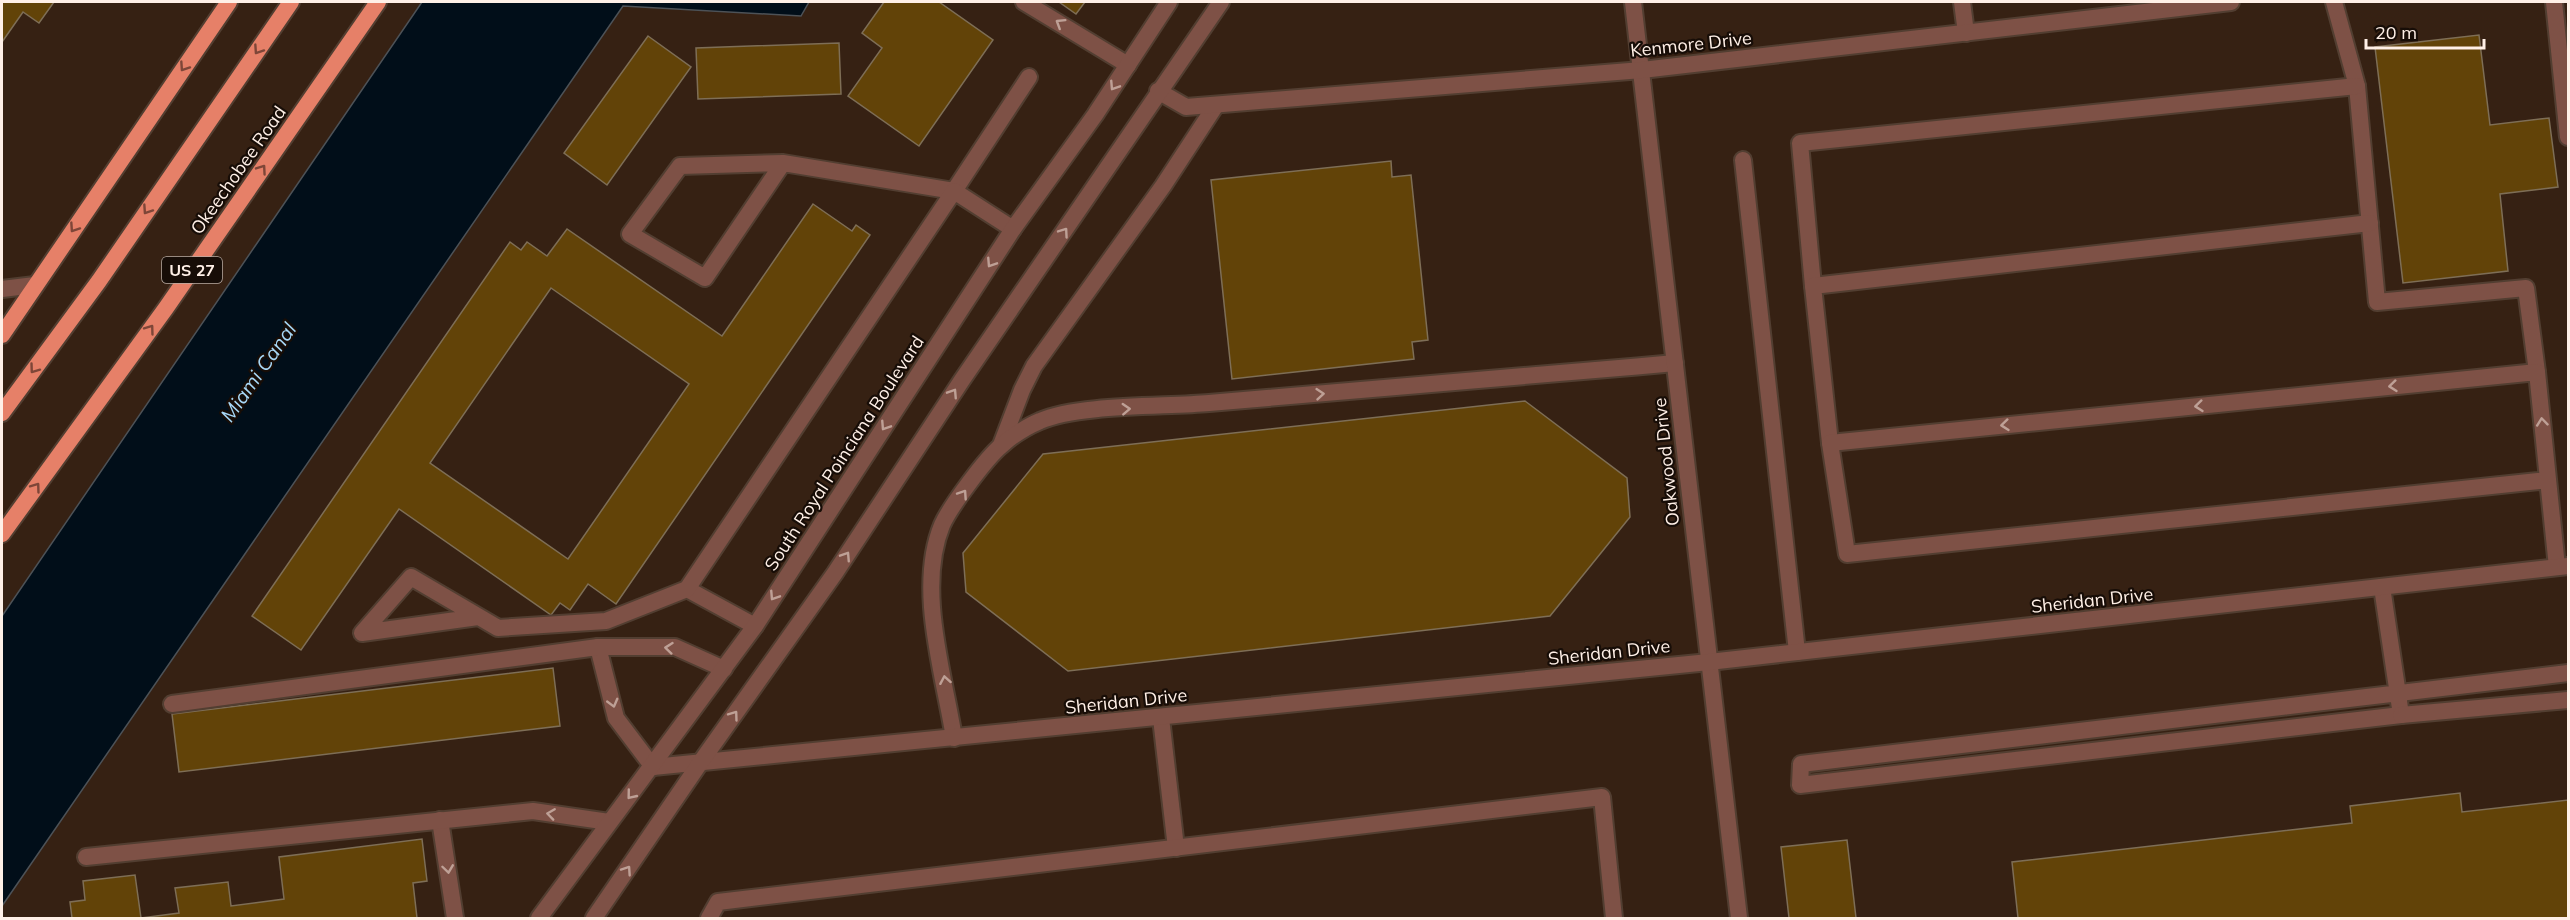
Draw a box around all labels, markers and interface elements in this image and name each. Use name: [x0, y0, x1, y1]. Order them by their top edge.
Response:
scale bar: [2366, 12, 2484, 50]
one-way arrow: [1056, 19, 1066, 31]
text: 20 m: [2375, 21, 2417, 44]
street label: Kenmore Drive: [1629, 26, 1753, 62]
one-way arrow: [254, 43, 265, 54]
one-way arrow: [180, 61, 191, 72]
one-way arrow: [1111, 79, 1122, 90]
street label: Okeechobee Road: [185, 101, 291, 239]
one-way arrow: [255, 165, 266, 176]
one-way arrow: [144, 204, 155, 215]
one-way arrow: [70, 222, 81, 233]
one-way arrow: [1057, 228, 1068, 239]
one-way arrow: [987, 256, 998, 267]
road number: US 27: [162, 257, 222, 283]
water label: Miami Canal: [215, 317, 301, 426]
one-way arrow: [143, 324, 154, 335]
street label: South Royal Poinciana Boulevard: [759, 331, 929, 575]
one-way arrow: [30, 363, 41, 374]
one-way arrow: [2389, 379, 2398, 392]
one-way arrow: [1316, 388, 1325, 401]
one-way arrow: [946, 389, 957, 400]
street label: Oakwood Drive: [1648, 397, 1684, 527]
one-way arrow: [2195, 399, 2204, 412]
one-way arrow: [1121, 403, 1131, 416]
one-way arrow: [2001, 418, 2010, 431]
one-way arrow: [2536, 418, 2549, 427]
one-way arrow: [881, 420, 892, 431]
one-way arrow: [29, 482, 40, 493]
one-way arrow: [956, 490, 967, 501]
one-way arrow: [839, 552, 851, 562]
street label: Sheridan Drive: [2030, 582, 2154, 618]
one-way arrow: [770, 589, 781, 600]
street label: Sheridan Drive: [1547, 634, 1671, 670]
one-way arrow: [665, 642, 674, 655]
one-way arrow: [939, 676, 952, 686]
street label: Sheridan Drive: [1064, 683, 1188, 719]
one-way arrow: [605, 698, 618, 708]
one-way arrow: [727, 711, 738, 722]
one-way arrow: [627, 788, 638, 799]
one-way arrow: [547, 808, 556, 820]
one-way arrow: [441, 865, 453, 874]
one-way arrow: [620, 866, 631, 877]

